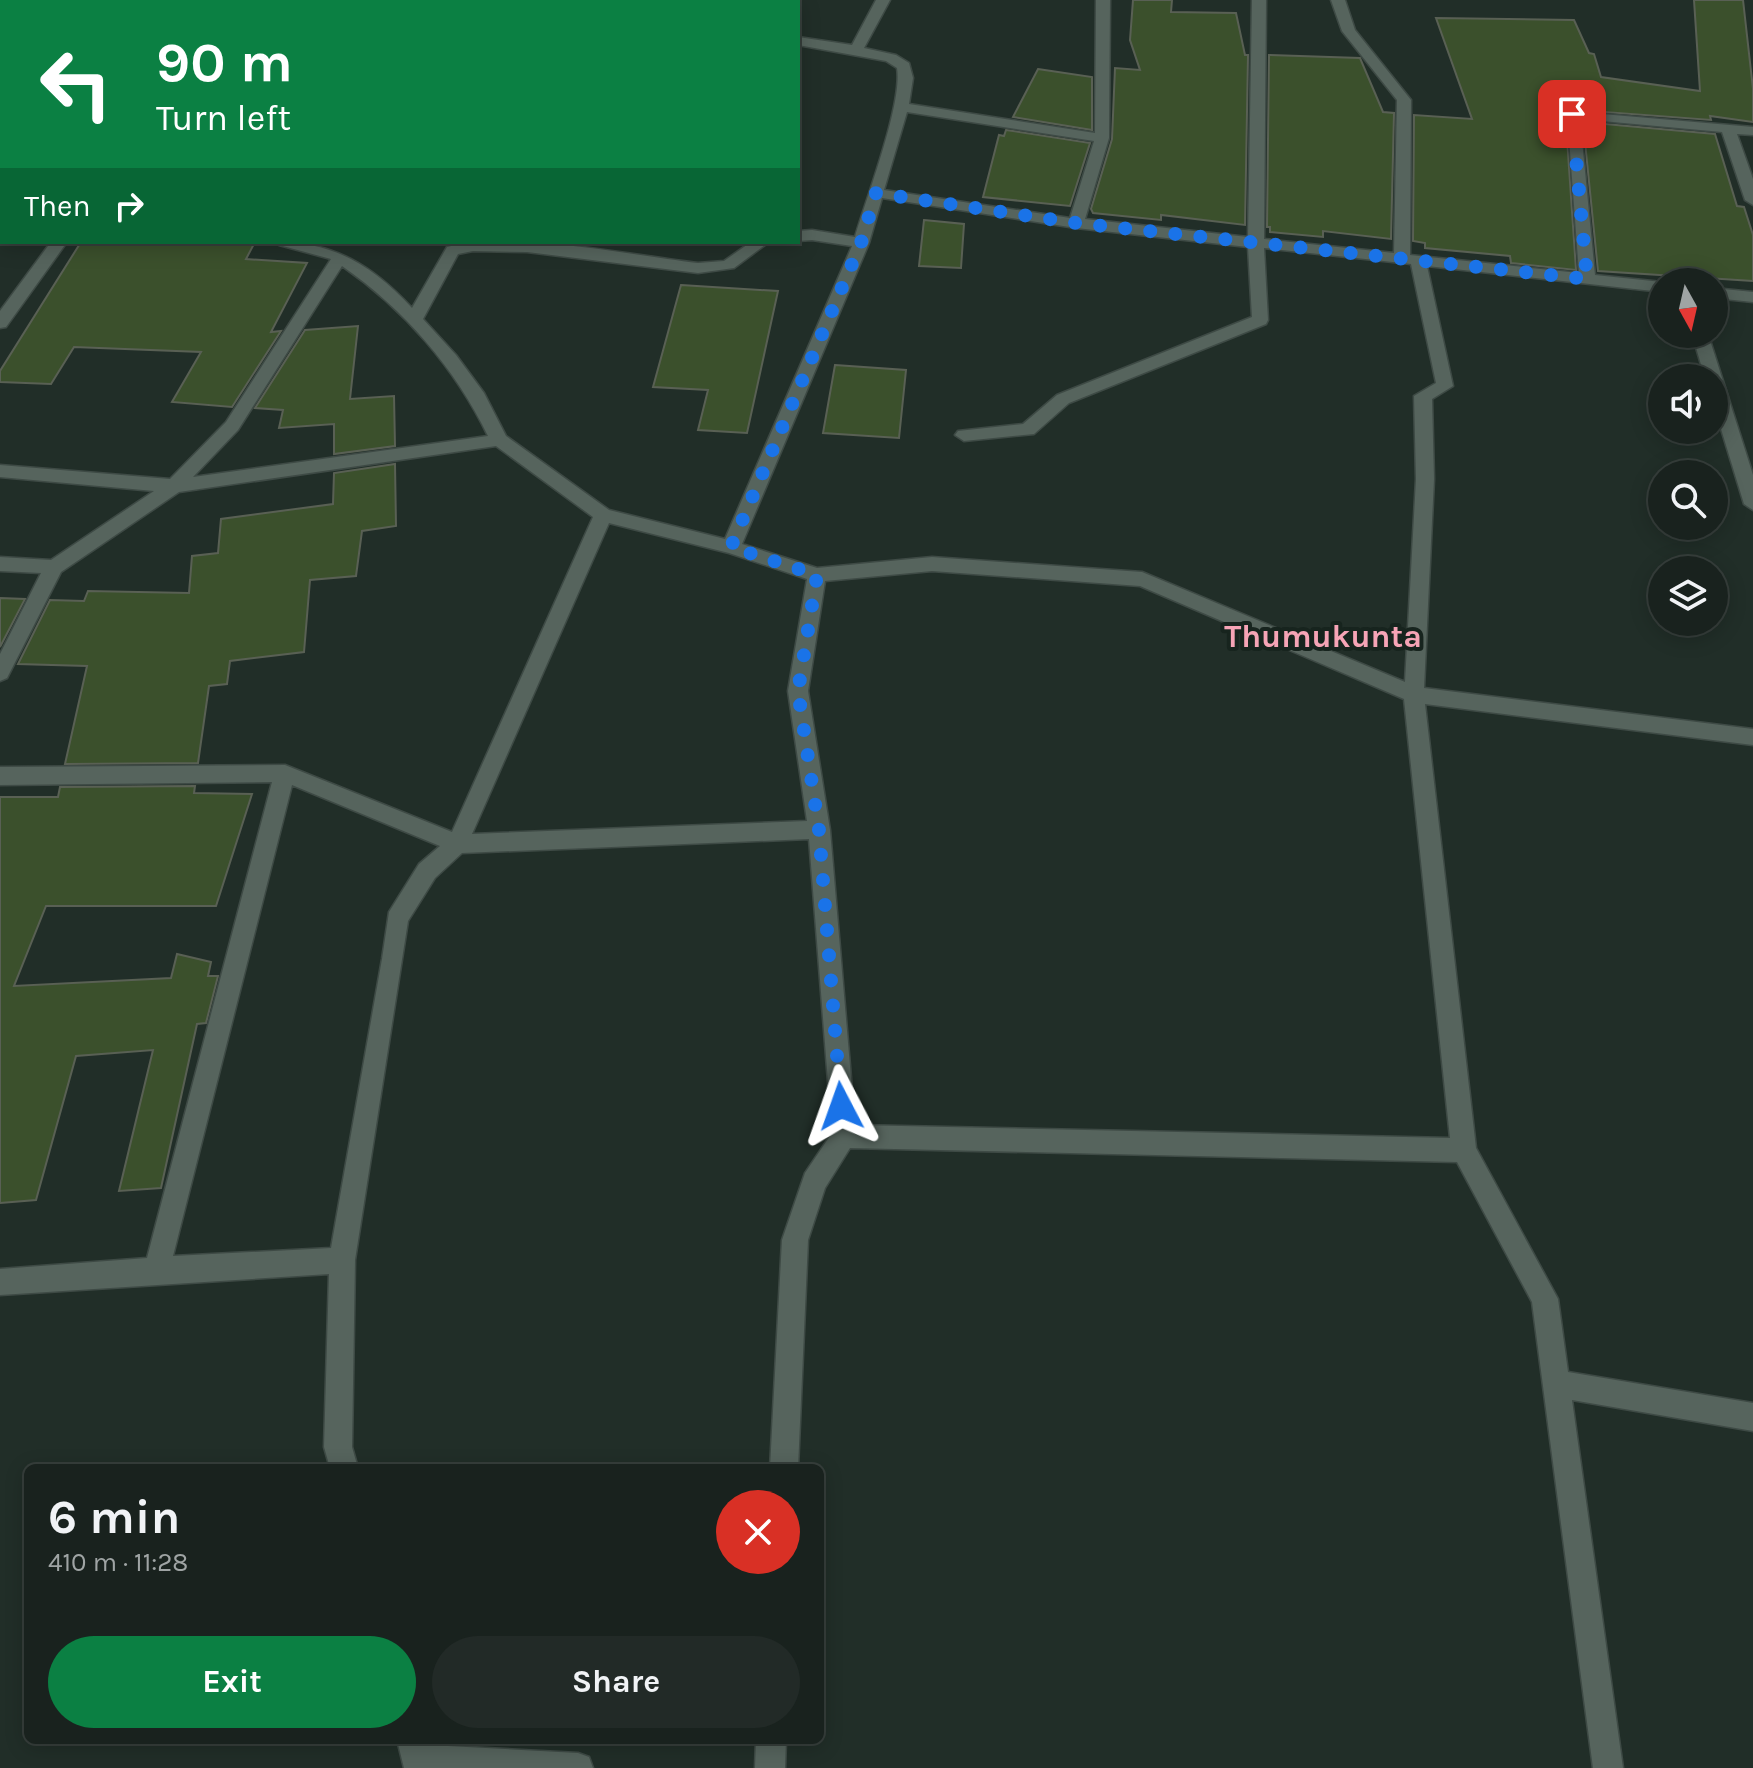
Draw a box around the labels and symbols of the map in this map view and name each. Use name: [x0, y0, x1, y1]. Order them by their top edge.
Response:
pin: [1538, 80, 1606, 148]
north arrow: [1648, 268, 1728, 348]
district label: Thumukunta: [1224, 618, 1422, 655]
position arrow: [799, 1064, 883, 1148]

